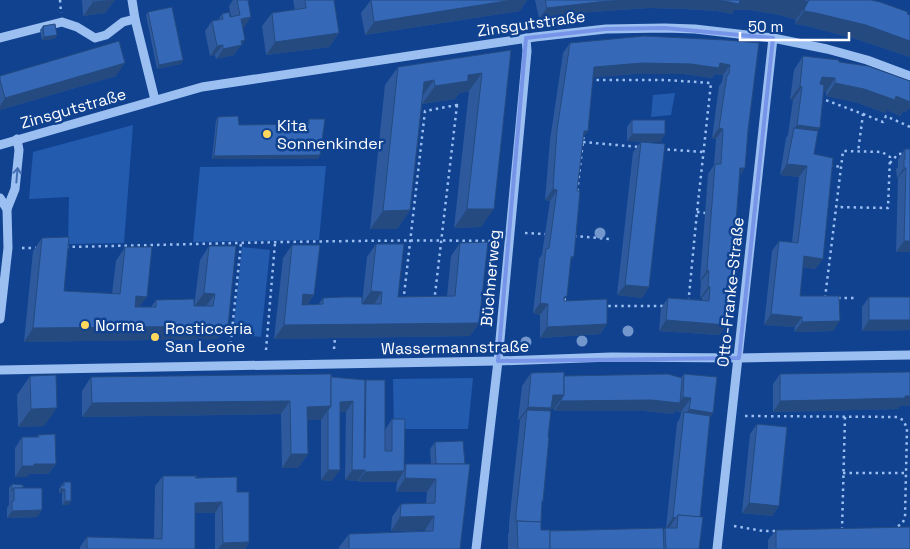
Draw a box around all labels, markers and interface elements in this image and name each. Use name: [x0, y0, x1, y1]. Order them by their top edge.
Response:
street label: Zinsgutstraße: [476, 6, 586, 41]
scale bar: [740, 10, 849, 42]
text: 50 m: [748, 17, 783, 36]
street label: Zinsgutstraße: [18, 83, 128, 134]
place label: Kita Sonnenkinder: [277, 115, 384, 154]
marker: Kita Sonnenkinder: [261, 128, 273, 140]
one-way arrow: [12, 167, 21, 183]
street label: Otto-Franke-Straße: [712, 216, 749, 368]
street label: Büchnerweg: [476, 229, 505, 328]
place label: Norma: [95, 315, 145, 336]
place label: Rosticceria San Leone: [165, 318, 252, 357]
marker: Norma: [79, 319, 91, 331]
marker: Rosticceria San Leone: [149, 331, 161, 343]
street label: Wassermannstraße: [381, 336, 529, 359]

